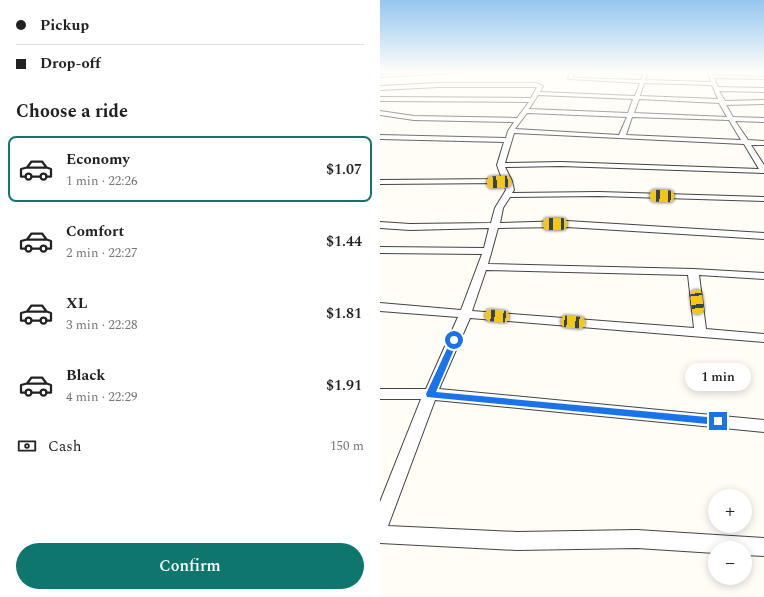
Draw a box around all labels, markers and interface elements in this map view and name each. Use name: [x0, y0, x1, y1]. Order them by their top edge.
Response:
text: Pickup: [40, 14, 89, 37]
text: Drop-off: [40, 52, 101, 75]
text: Choose a ride: [16, 98, 128, 125]
text: Economy: [66, 148, 130, 171]
icon: car: [18, 151, 54, 187]
text: $1.07: [326, 158, 362, 181]
text: 1 min · 22:26: [66, 171, 138, 191]
car: [487, 175, 511, 189]
car: [650, 190, 674, 202]
car: [543, 218, 567, 230]
text: Comfort: [66, 220, 124, 243]
icon: car: [18, 223, 54, 259]
text: $1.44: [326, 230, 362, 253]
text: 2 min · 22:27: [66, 243, 138, 263]
car: [690, 289, 704, 315]
text: XL: [66, 292, 87, 315]
icon: car: [18, 295, 54, 331]
text: $1.81: [326, 302, 362, 325]
car: [485, 309, 509, 323]
text: 3 min · 22:28: [66, 315, 138, 335]
car: [561, 315, 585, 329]
route start: [445, 331, 463, 349]
callout: 1 min: [685, 363, 751, 391]
text: Black: [66, 364, 105, 387]
icon: car: [18, 367, 54, 403]
text: 1 min: [701, 367, 735, 387]
text: $1.91: [326, 374, 362, 397]
text: 4 min · 22:29: [66, 387, 138, 407]
route end: [709, 412, 727, 430]
icon: cash: [16, 435, 38, 457]
text: Cash: [48, 435, 81, 458]
text: 150 m: [330, 436, 364, 456]
map controls: [708, 489, 752, 585]
button: +: [708, 489, 752, 533]
button: −: [708, 541, 752, 585]
button: Confirm: [16, 543, 364, 589]

